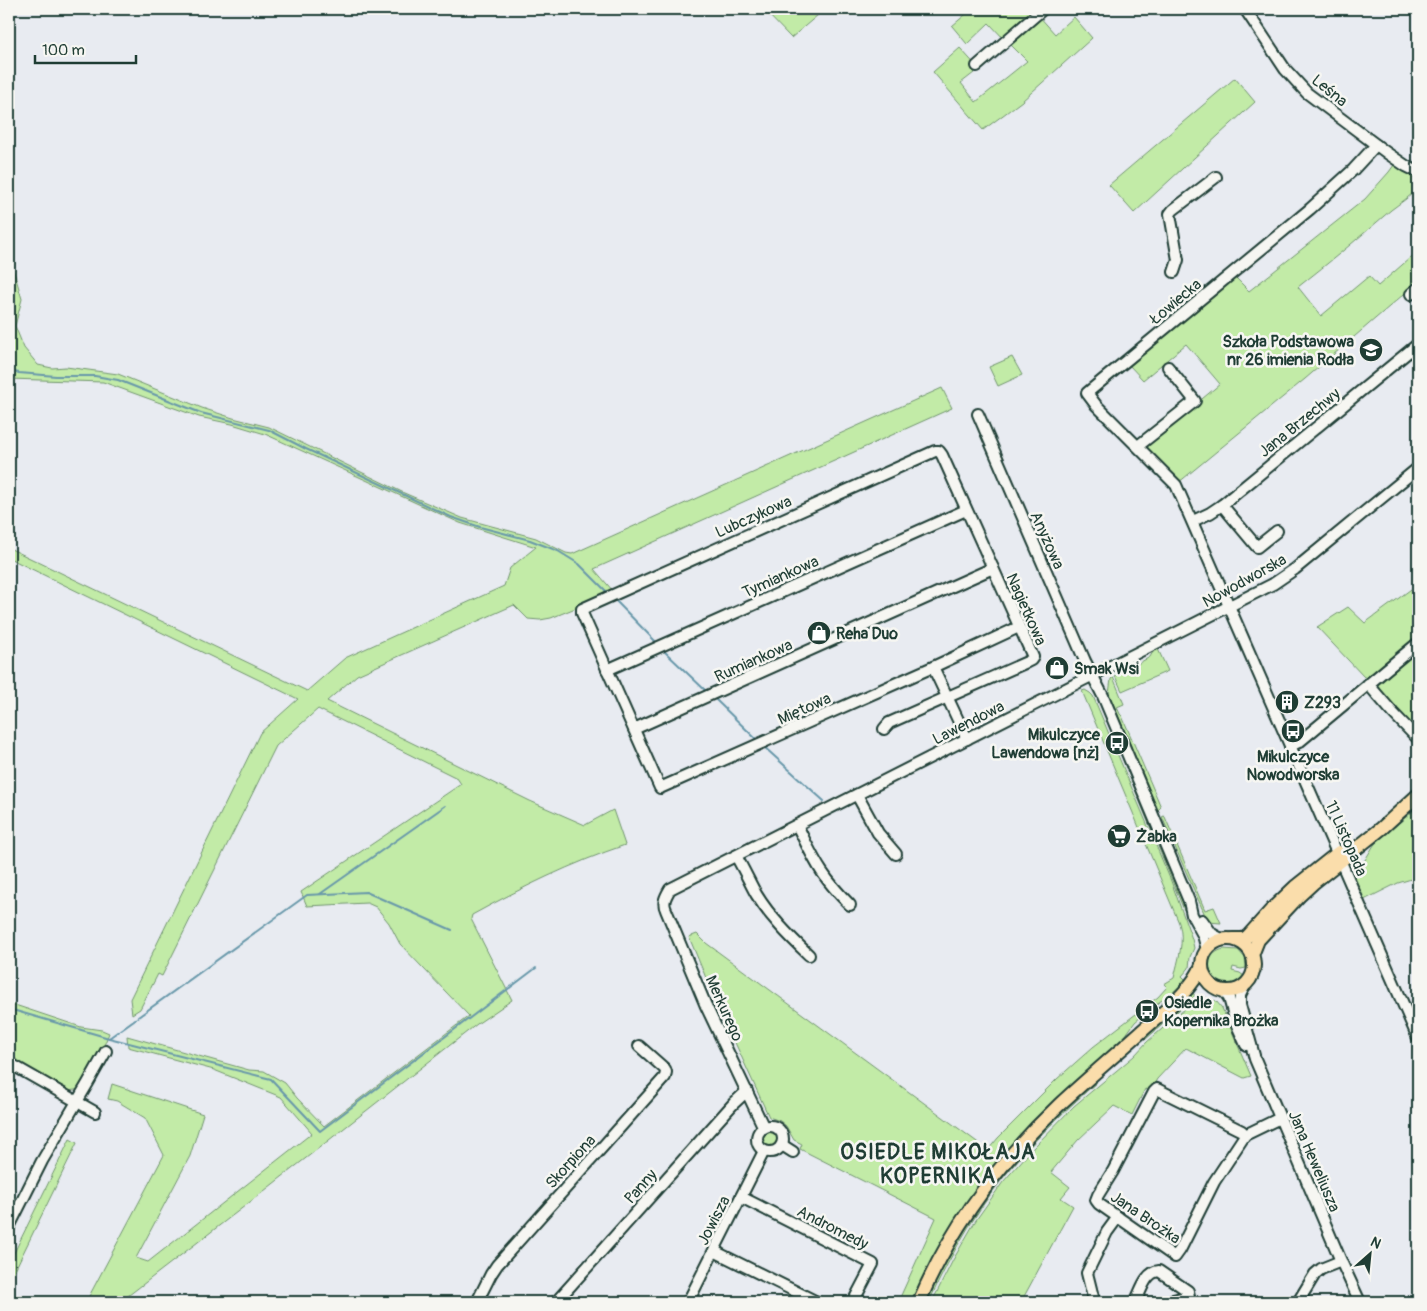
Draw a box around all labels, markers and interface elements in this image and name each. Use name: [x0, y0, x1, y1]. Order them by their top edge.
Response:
scale bar: [35, 32, 136, 64]
text: 100 m: [42, 41, 85, 60]
street label: Leśna: [1307, 70, 1351, 111]
street label: Łowiecka: [1145, 274, 1206, 330]
place label: Szkoła Podstawowa nr 26 imienia Rodła: [1222, 332, 1355, 370]
school or university icon: Szkoła Podstawowa nr 26 imienia Rodła: [1358, 337, 1384, 363]
street label: Jana Brzechwy: [1255, 384, 1344, 462]
street label: Lubczykowa: [712, 491, 795, 543]
street label: Anyżowa: [1026, 508, 1069, 572]
street label: Nowodworska: [1199, 550, 1290, 612]
street label: Tymiankowa: [739, 551, 822, 603]
street label: Nagietkowa: [1001, 570, 1051, 649]
shop icon: Reha Duo: [806, 620, 832, 646]
place label: Reha Duo: [836, 624, 898, 644]
street label: Rumiankowa: [711, 635, 796, 687]
shop icon: Smak Wsi: [1044, 655, 1070, 681]
place label: Smak Wsi: [1074, 659, 1139, 679]
street label: Miętowa: [775, 688, 834, 729]
building icon: Z293: [1274, 689, 1300, 715]
place label: Z293: [1304, 693, 1341, 713]
street label: Lawendowa: [929, 696, 1008, 750]
bus stop icon: Mikulczyce Nowodworska: [1280, 718, 1306, 744]
place label: Mikulczyce Lawendowa [nż]: [991, 725, 1101, 763]
bus stop icon: Mikulczyce Lawendowa [nż]: [1104, 730, 1130, 756]
place label: Mikulczyce Nowodworska: [1247, 747, 1340, 785]
street label: 11 Listopada: [1321, 798, 1372, 879]
supermarket icon: Żabka: [1106, 823, 1132, 849]
place label: Żabka: [1136, 827, 1177, 847]
street label: Merkurego: [701, 972, 748, 1045]
place label: Osiedle Kopernika Brożka: [1164, 993, 1279, 1031]
bus stop icon: Osiedle Kopernika Brożka: [1134, 998, 1160, 1024]
street label: Jana Heweliusza: [1284, 1108, 1344, 1215]
street label: Skorpiona: [541, 1131, 600, 1193]
district label: OSIEDLE MIKOŁAJA KOPERNIKA: [840, 1139, 1036, 1190]
street label: Panny: [620, 1165, 662, 1208]
street label: Jana Brożka: [1107, 1187, 1184, 1249]
street label: Jowisza: [693, 1192, 735, 1248]
street label: Andromedy: [793, 1201, 872, 1254]
north arrow: [1344, 1228, 1394, 1278]
text: N: [1368, 1233, 1384, 1253]

